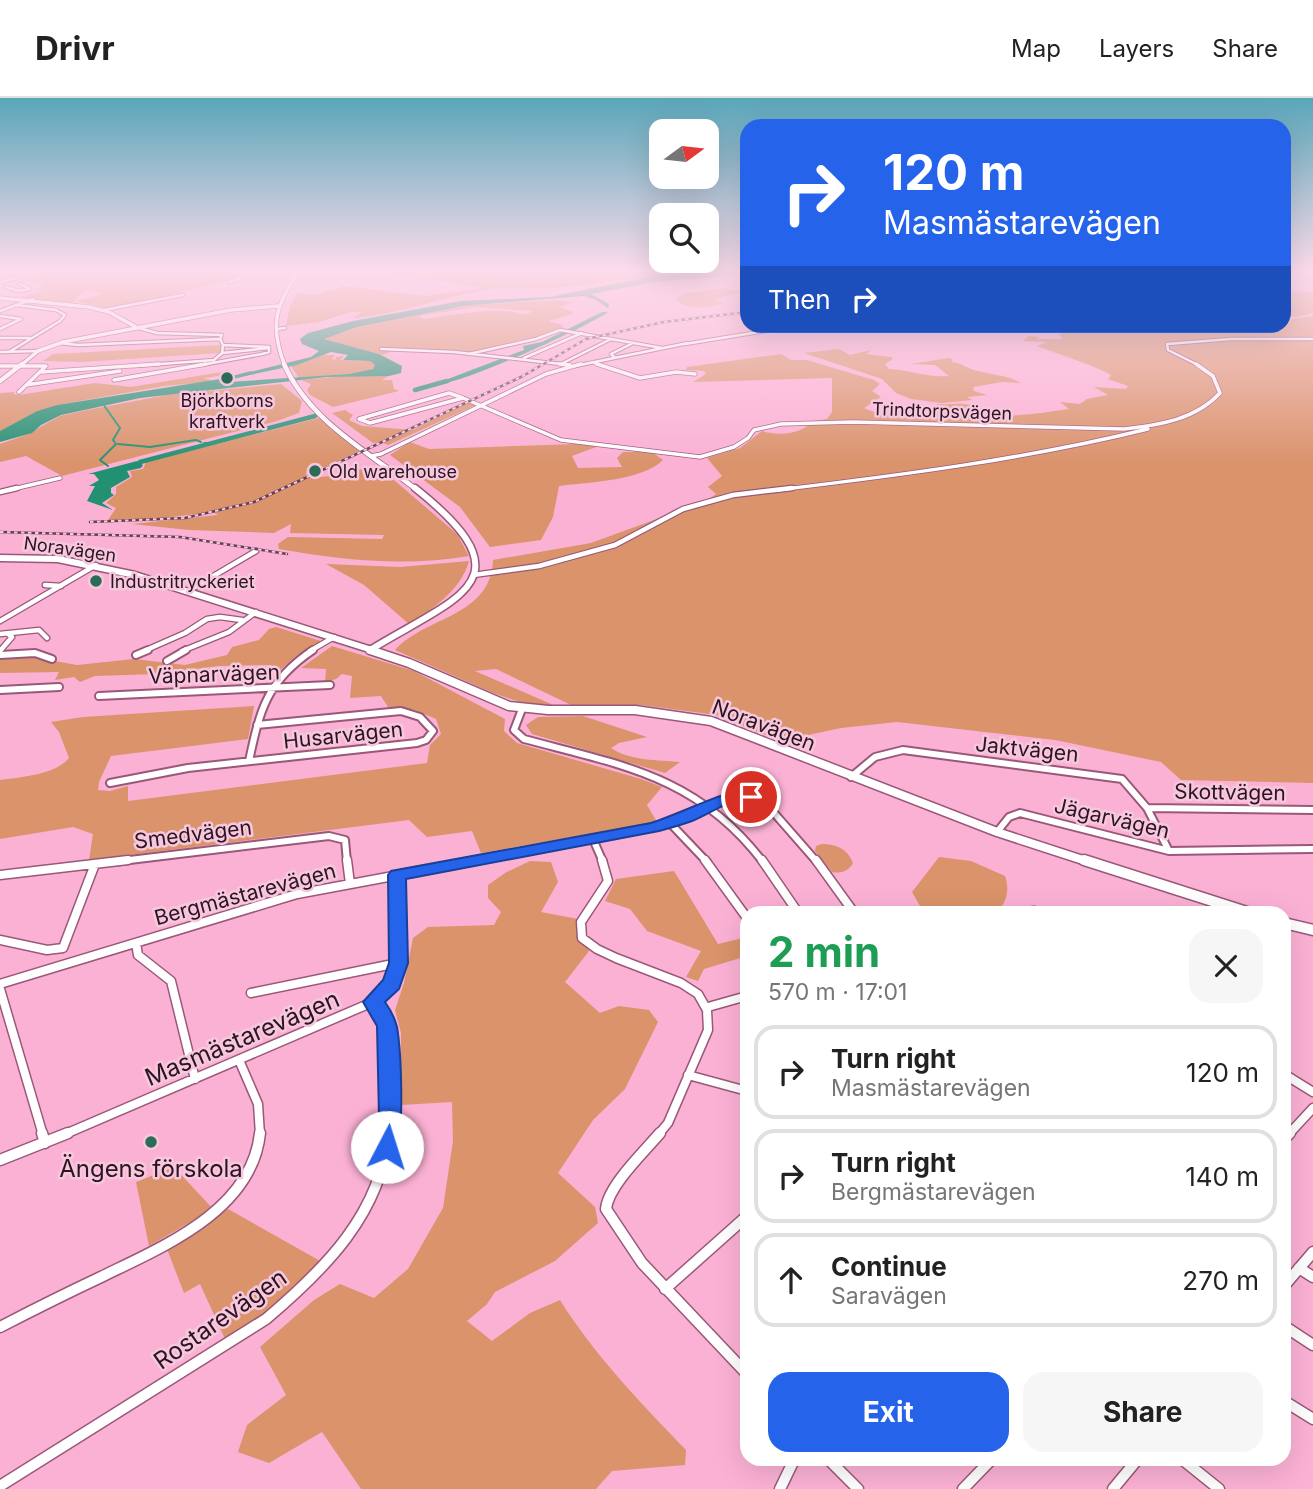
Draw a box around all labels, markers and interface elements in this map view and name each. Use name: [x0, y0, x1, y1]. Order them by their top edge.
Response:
text: Drivr: [35, 28, 115, 68]
text: Map: [1011, 34, 1061, 63]
text: Layers: [1099, 34, 1174, 63]
text: Share: [1212, 34, 1278, 63]
north arrow: [649, 119, 719, 189]
map controls: [649, 119, 719, 273]
text: 120 m: [883, 143, 1024, 202]
icon: right: [768, 147, 859, 238]
button: search: [649, 203, 719, 273]
text: Masmästarevägen: [883, 203, 1161, 242]
icon: right: [845, 280, 883, 318]
text: Then: [768, 284, 831, 315]
marker: Björkborns kraftverk: [219, 370, 235, 386]
place label: Björkborns kraftverk: [181, 390, 273, 432]
street label: Trindtorpsvägen: [872, 398, 1012, 424]
place label: Old warehouse: [329, 461, 457, 482]
marker: Old warehouse: [307, 463, 323, 479]
street label: Noravägen: [22, 532, 118, 566]
place label: Industritryckeriet: [110, 571, 255, 592]
marker: Industritryckeriet: [88, 573, 104, 589]
street label: Väpnarvägen: [148, 659, 280, 689]
street label: Noravägen: [709, 694, 819, 756]
street label: Husarvägen: [282, 716, 404, 754]
street label: Jaktvägen: [974, 731, 1080, 767]
pin: [721, 767, 781, 827]
icon: arrive: [732, 778, 770, 816]
street label: Skottvägen: [1174, 779, 1286, 805]
street label: Jägarvägen: [1052, 793, 1172, 843]
street label: Smedvägen: [133, 814, 253, 854]
street label: Bergmästarevägen: [152, 858, 338, 930]
text: 2 min: [768, 926, 880, 977]
button: close: [1189, 929, 1263, 1003]
text: 570 m · 17:01: [768, 978, 907, 1006]
street label: Masmästarevägen: [140, 984, 344, 1092]
text: Turn right: [831, 1043, 956, 1074]
icon: right: [772, 1053, 810, 1091]
text: 120 m: [1186, 1057, 1259, 1088]
text: Masmästarevägen: [831, 1074, 1031, 1102]
position arrow: [350, 1110, 424, 1184]
marker: Ängens förskola: [143, 1134, 159, 1150]
text: Turn right: [831, 1147, 956, 1178]
place label: Ängens förskola: [59, 1154, 243, 1183]
icon: right: [772, 1157, 810, 1195]
text: 140 m: [1185, 1161, 1259, 1192]
text: Bergmästarevägen: [831, 1178, 1036, 1206]
text: Continue: [831, 1251, 947, 1282]
icon: ahead: [772, 1261, 810, 1299]
street label: Rostarevägen: [148, 1263, 292, 1375]
text: 270 m: [1182, 1265, 1259, 1296]
text: Saravägen: [831, 1282, 947, 1310]
button: Exit: [768, 1372, 1009, 1452]
button: Share: [1023, 1372, 1263, 1452]

